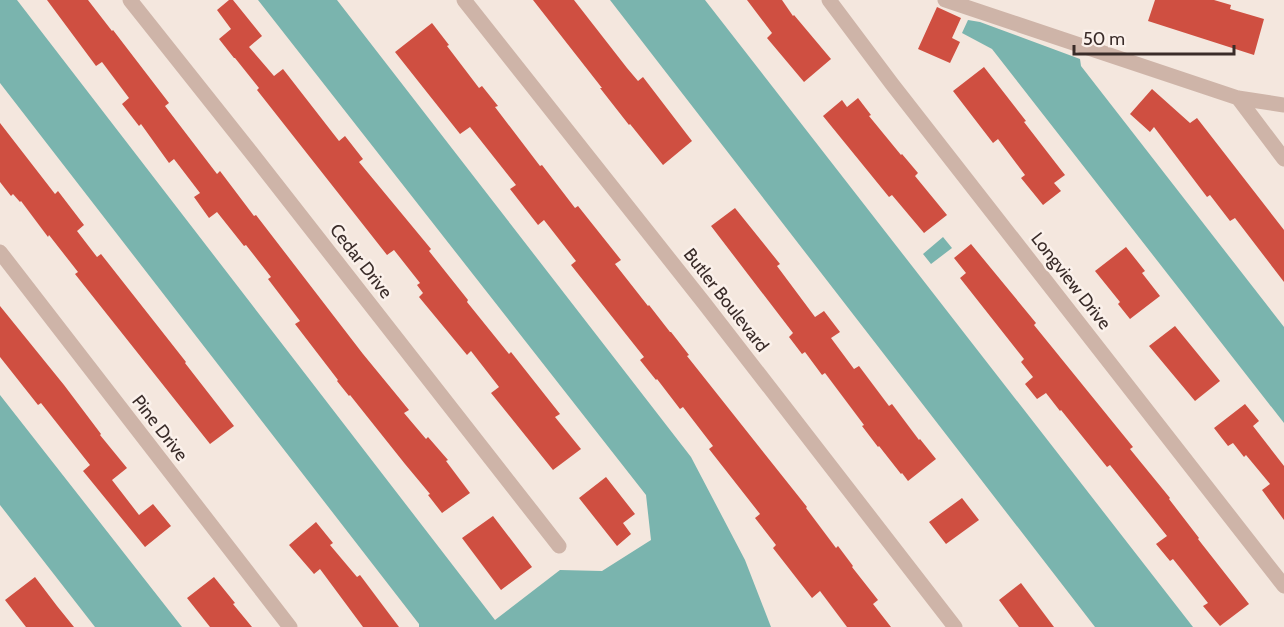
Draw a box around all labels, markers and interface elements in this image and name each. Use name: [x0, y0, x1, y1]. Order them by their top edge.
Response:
scale bar: [1074, 18, 1234, 56]
text: 50 m: [1083, 28, 1125, 50]
street label: Cedar Drive: [325, 219, 397, 303]
street label: Longview Drive: [1026, 228, 1116, 334]
street label: Butler Boulevard: [679, 244, 773, 356]
street label: Pine Drive: [127, 391, 193, 465]

